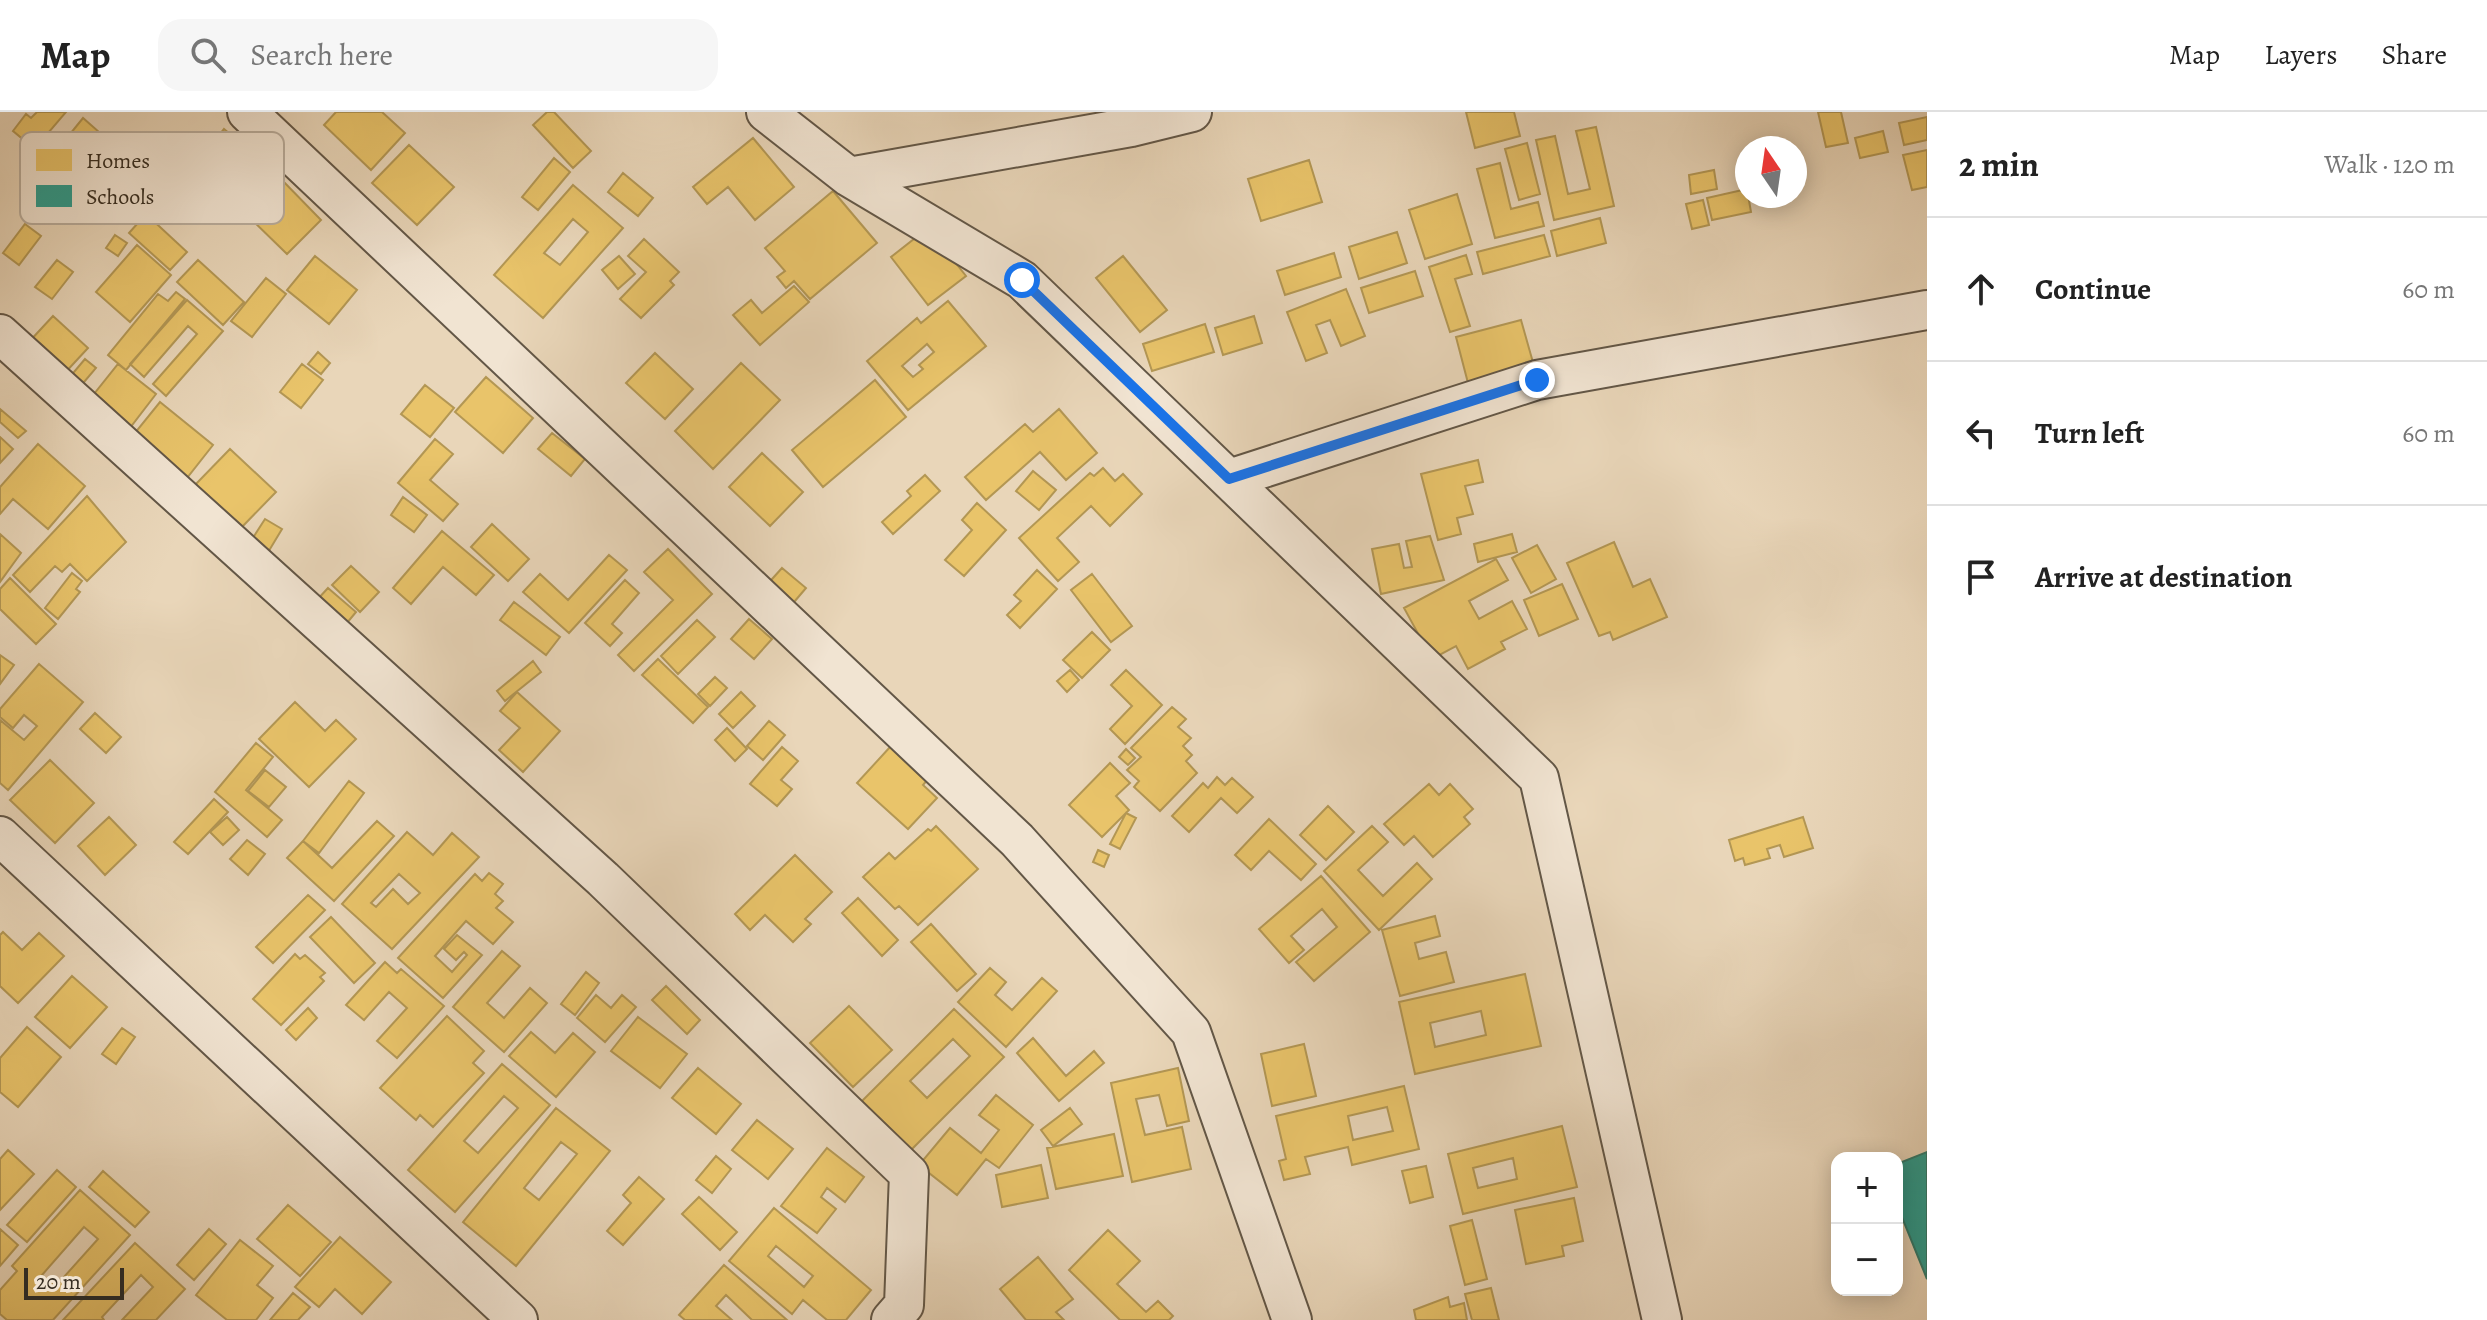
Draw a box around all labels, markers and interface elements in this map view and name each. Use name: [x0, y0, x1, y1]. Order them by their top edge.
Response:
search box: [158, 19, 718, 91]
text: Map: [40, 29, 110, 81]
icon: search: [186, 33, 230, 77]
text: Search here: [250, 35, 393, 75]
text: Map: [2169, 36, 2220, 74]
text: Layers: [2264, 36, 2337, 74]
text: Share: [2381, 36, 2447, 74]
legend: [20, 132, 284, 224]
north arrow: [1735, 136, 1807, 208]
text: 2 min: [1959, 141, 2039, 188]
text: Homes: [86, 146, 150, 176]
text: Walk · 120 m: [2324, 147, 2455, 182]
text: Schools: [86, 182, 154, 212]
route start: [1004, 262, 1040, 298]
icon: ahead: [1959, 267, 2003, 311]
text: Continue: [2035, 269, 2151, 309]
text: 60 m: [2402, 272, 2455, 307]
route end: [1519, 362, 1555, 398]
icon: left: [1959, 411, 2003, 455]
text: Turn left: [2035, 413, 2144, 453]
text: 60 m: [2402, 416, 2455, 451]
icon: arrive: [1959, 555, 2003, 599]
text: Arrive at destination: [2035, 557, 2292, 597]
map controls: [1831, 1152, 1903, 1296]
button: +: [1831, 1152, 1903, 1224]
button: −: [1831, 1224, 1903, 1296]
scale bar: [24, 1264, 124, 1300]
text: 20 m: [36, 1267, 81, 1297]

